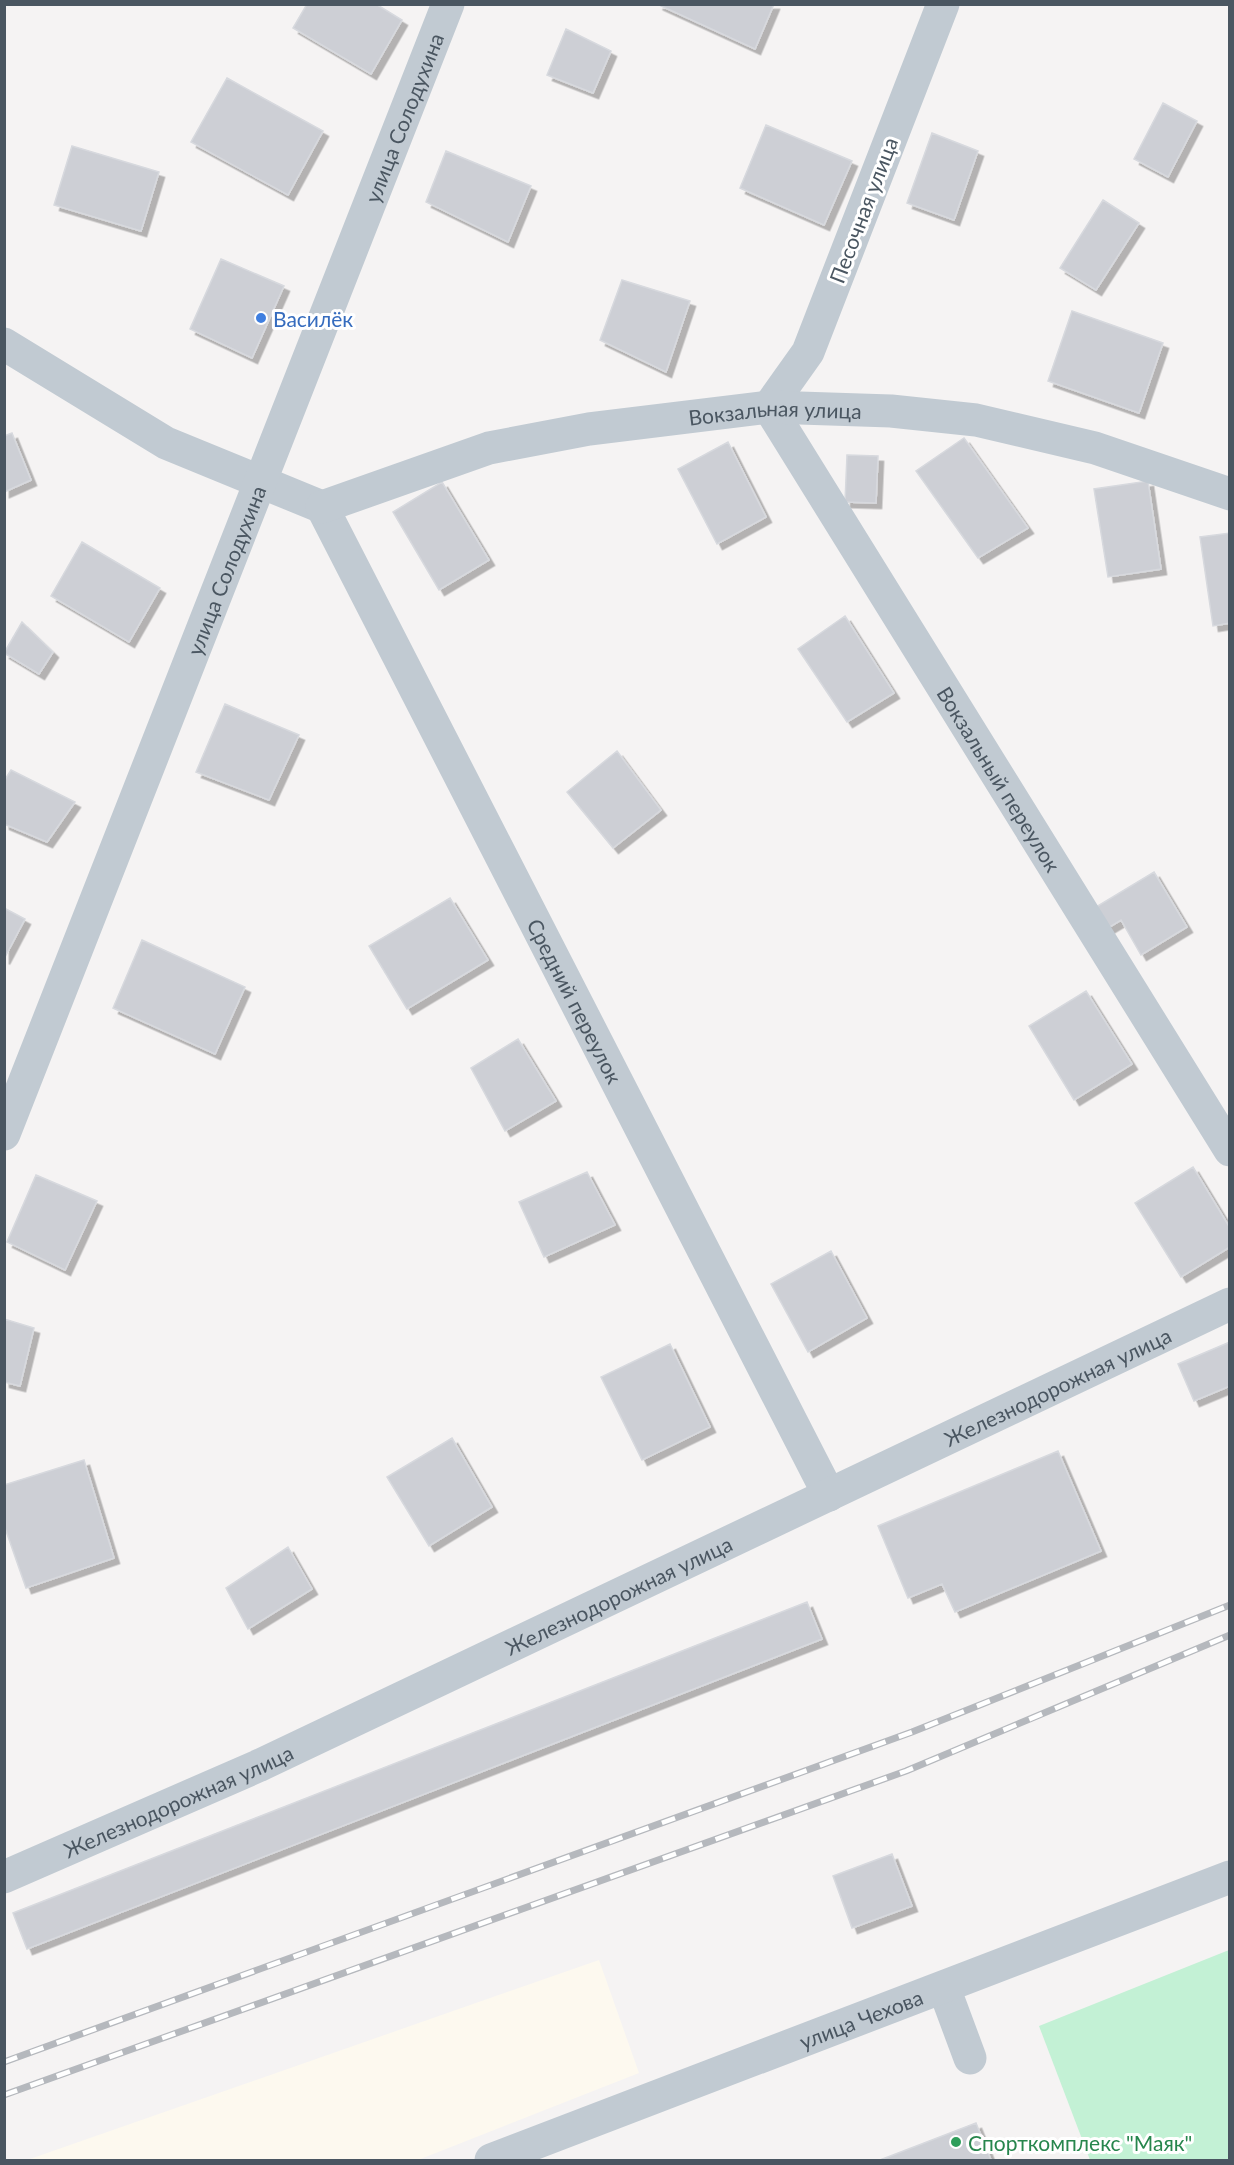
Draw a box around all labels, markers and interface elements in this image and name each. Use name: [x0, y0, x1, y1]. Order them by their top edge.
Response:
street label: улица Солодухина: [359, 29, 448, 206]
street label: Песочная улица: [824, 134, 902, 286]
place label: Василёк: [273, 306, 353, 331]
marker: Василёк: [254, 311, 268, 325]
street label: Вокзальная улица: [687, 394, 862, 429]
street label: улица Солодухина: [181, 482, 270, 658]
street label: Вокзальный переулок: [933, 681, 1067, 876]
street label: Средний переулок: [523, 914, 628, 1087]
street label: Железнодорожная улица: [940, 1322, 1175, 1451]
street label: Железнодорожная улица: [501, 1530, 736, 1659]
street label: Железнодорожная улица: [59, 1739, 297, 1862]
street label: улица Чехова: [796, 1983, 926, 2053]
place label: Спорткомплекс "Маяк": [968, 2130, 1192, 2155]
marker: Спорткомплекс "Маяк": [949, 2135, 963, 2149]

